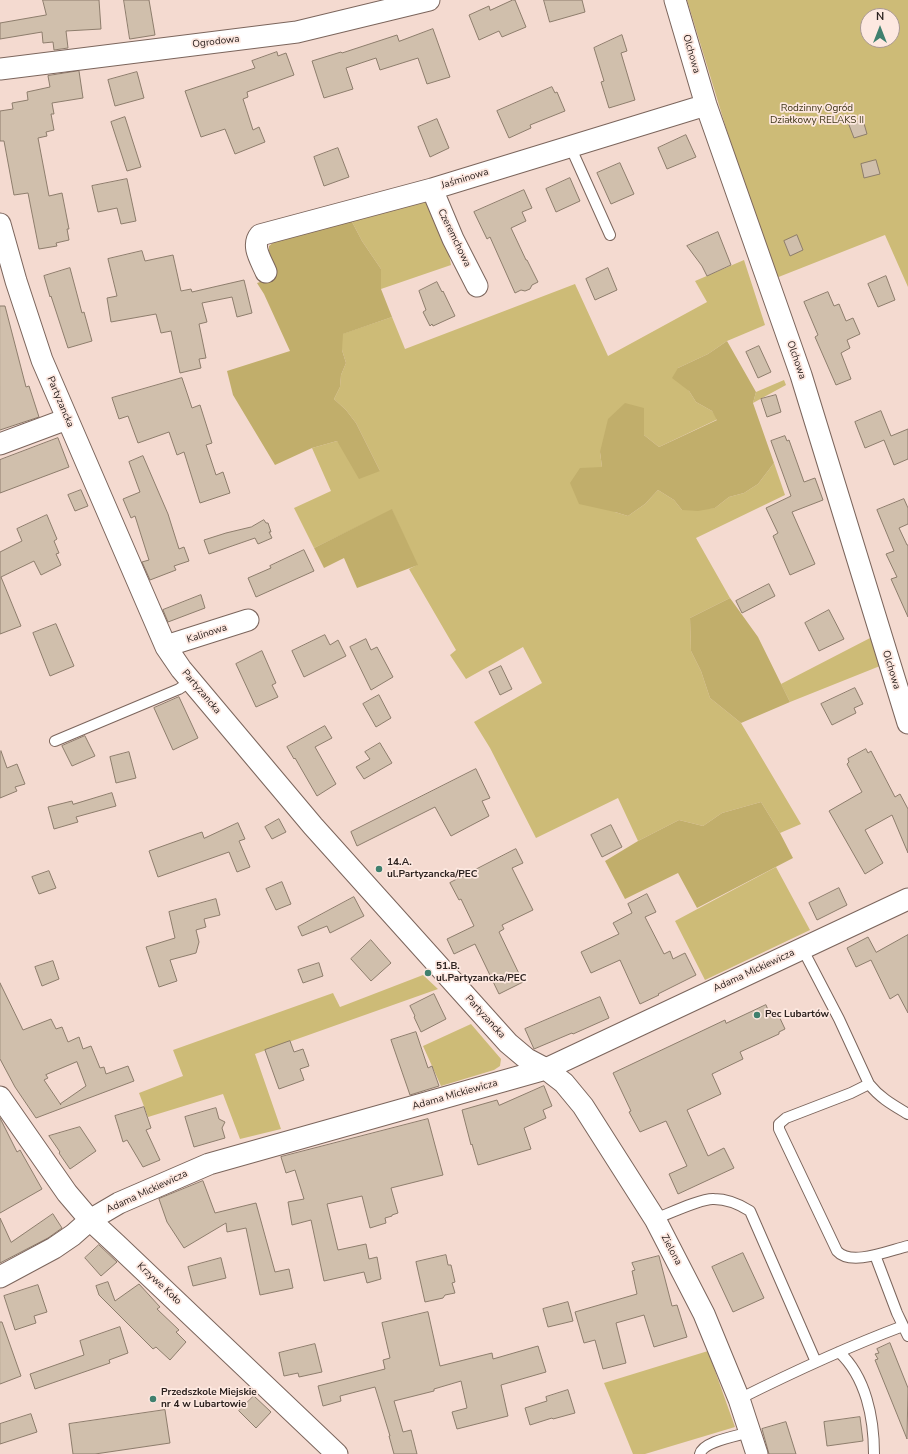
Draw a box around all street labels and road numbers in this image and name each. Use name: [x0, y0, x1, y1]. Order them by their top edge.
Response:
street label: Ogrodowa: [192, 33, 240, 51]
street label: Olchowa: [680, 33, 702, 75]
street label: Jaśminowa: [440, 166, 490, 192]
street label: Czeremchowa: [435, 207, 473, 269]
street label: Olchowa: [784, 339, 808, 381]
street label: Partyzancka: [44, 375, 76, 429]
street label: Kalinowa: [185, 622, 229, 646]
street label: Olchowa: [879, 649, 903, 691]
street label: Partyzancka: [179, 667, 223, 717]
street label: Adama Mickiewicza: [712, 947, 796, 995]
street label: Partyzancka: [462, 993, 508, 1041]
street label: Adama Mickiewicza: [411, 1077, 499, 1113]
street label: Adama Mickiewicza: [105, 1168, 189, 1216]
street label: Zielona: [658, 1233, 684, 1267]
street label: Krzywe Koło: [134, 1260, 184, 1308]

